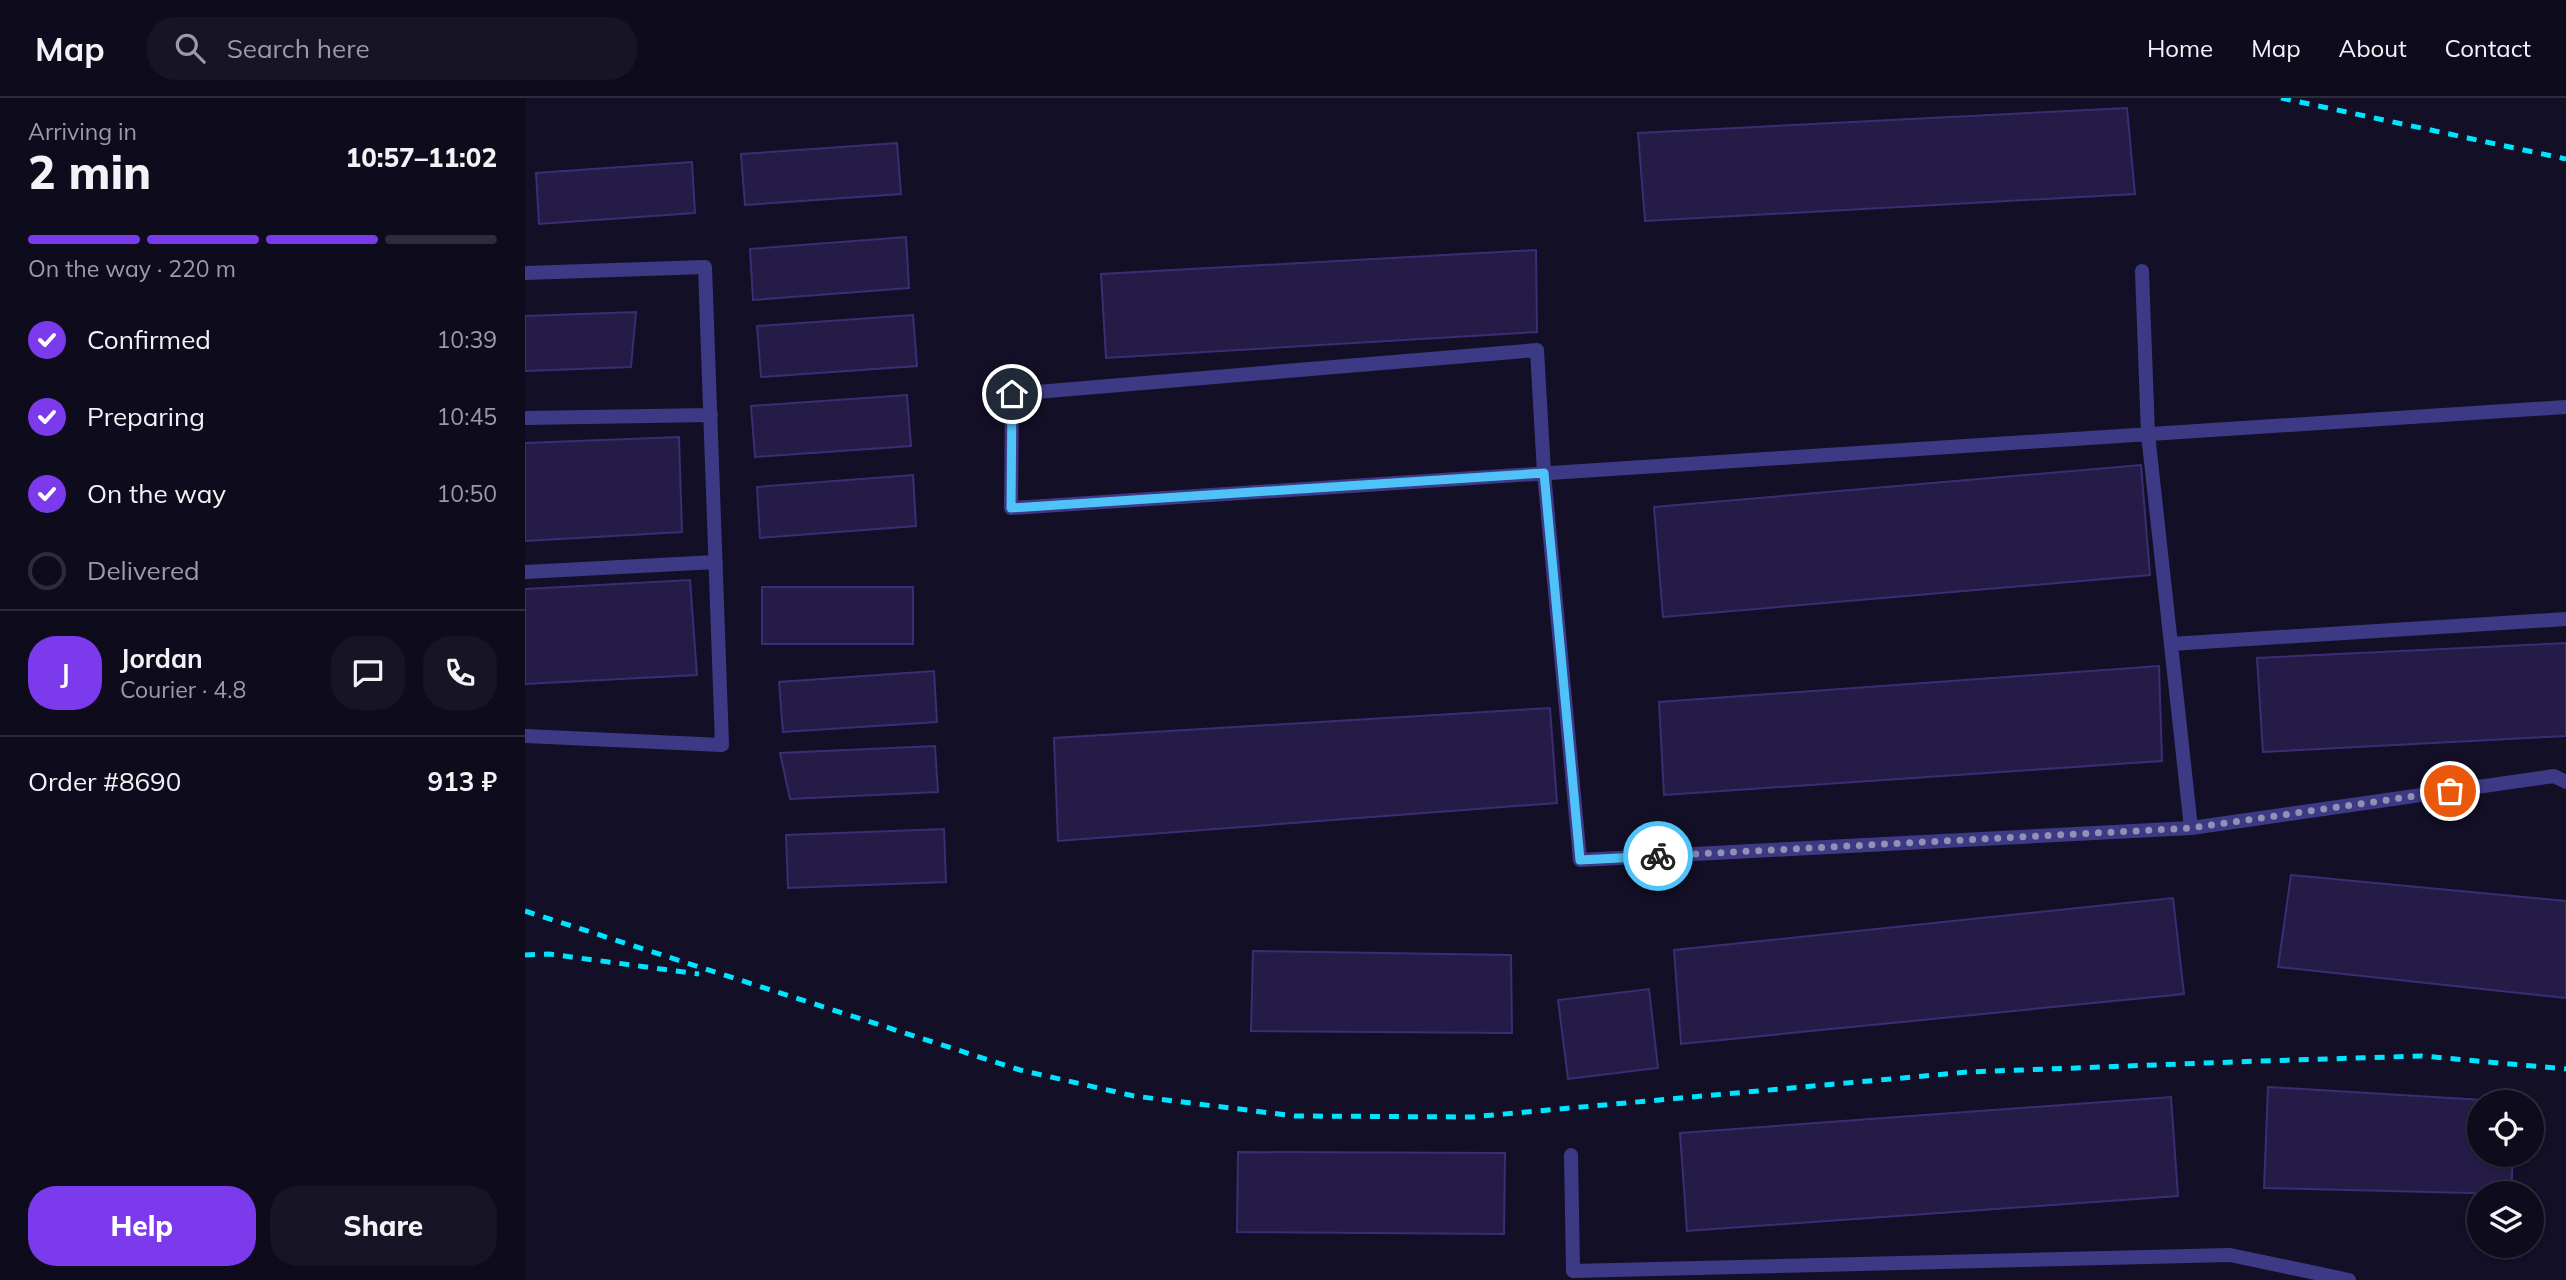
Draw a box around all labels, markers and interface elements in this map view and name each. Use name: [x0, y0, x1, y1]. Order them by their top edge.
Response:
search box: [147, 17, 637, 80]
text: Map: [35, 28, 105, 69]
icon: search: [171, 29, 209, 67]
text: Search here: [227, 32, 370, 65]
text: Home: [2147, 33, 2213, 63]
text: Map: [2251, 33, 2301, 63]
text: About: [2339, 33, 2407, 63]
text: Contact: [2445, 33, 2531, 63]
text: Arriving in: [28, 117, 137, 146]
text: 10:57–11:02: [346, 141, 497, 174]
text: 2 min: [28, 143, 151, 201]
text: On the way · 220 m: [28, 254, 236, 283]
icon: check: [28, 321, 66, 359]
text: Confirmed: [87, 323, 211, 356]
text: 10:39: [437, 325, 497, 354]
pin: [982, 364, 1042, 424]
icon: home: [993, 375, 1031, 413]
icon: check: [28, 398, 66, 436]
text: Preparing: [87, 400, 205, 433]
text: 10:45: [437, 402, 497, 431]
icon: check: [28, 475, 66, 513]
text: On the way: [87, 477, 226, 510]
text: 10:50: [437, 479, 497, 508]
text: Delivered: [87, 554, 200, 587]
button: chat: [331, 636, 405, 710]
button: phone: [423, 636, 497, 710]
text: Jordan: [120, 642, 203, 675]
text: J: [60, 657, 70, 690]
text: Courier · 4.8: [120, 675, 246, 704]
pin: [2420, 761, 2480, 821]
text: Order #8690: [28, 765, 181, 798]
text: 913 ₽: [427, 765, 497, 798]
icon: bag: [2431, 772, 2469, 810]
courier: [1623, 821, 1693, 891]
icon: bike: [1639, 837, 1677, 875]
map controls: [2467, 1090, 2544, 1258]
button: locate: [2467, 1090, 2544, 1167]
button: layers: [2467, 1181, 2544, 1258]
button: Help: [28, 1186, 256, 1266]
button: Share: [270, 1186, 497, 1266]

